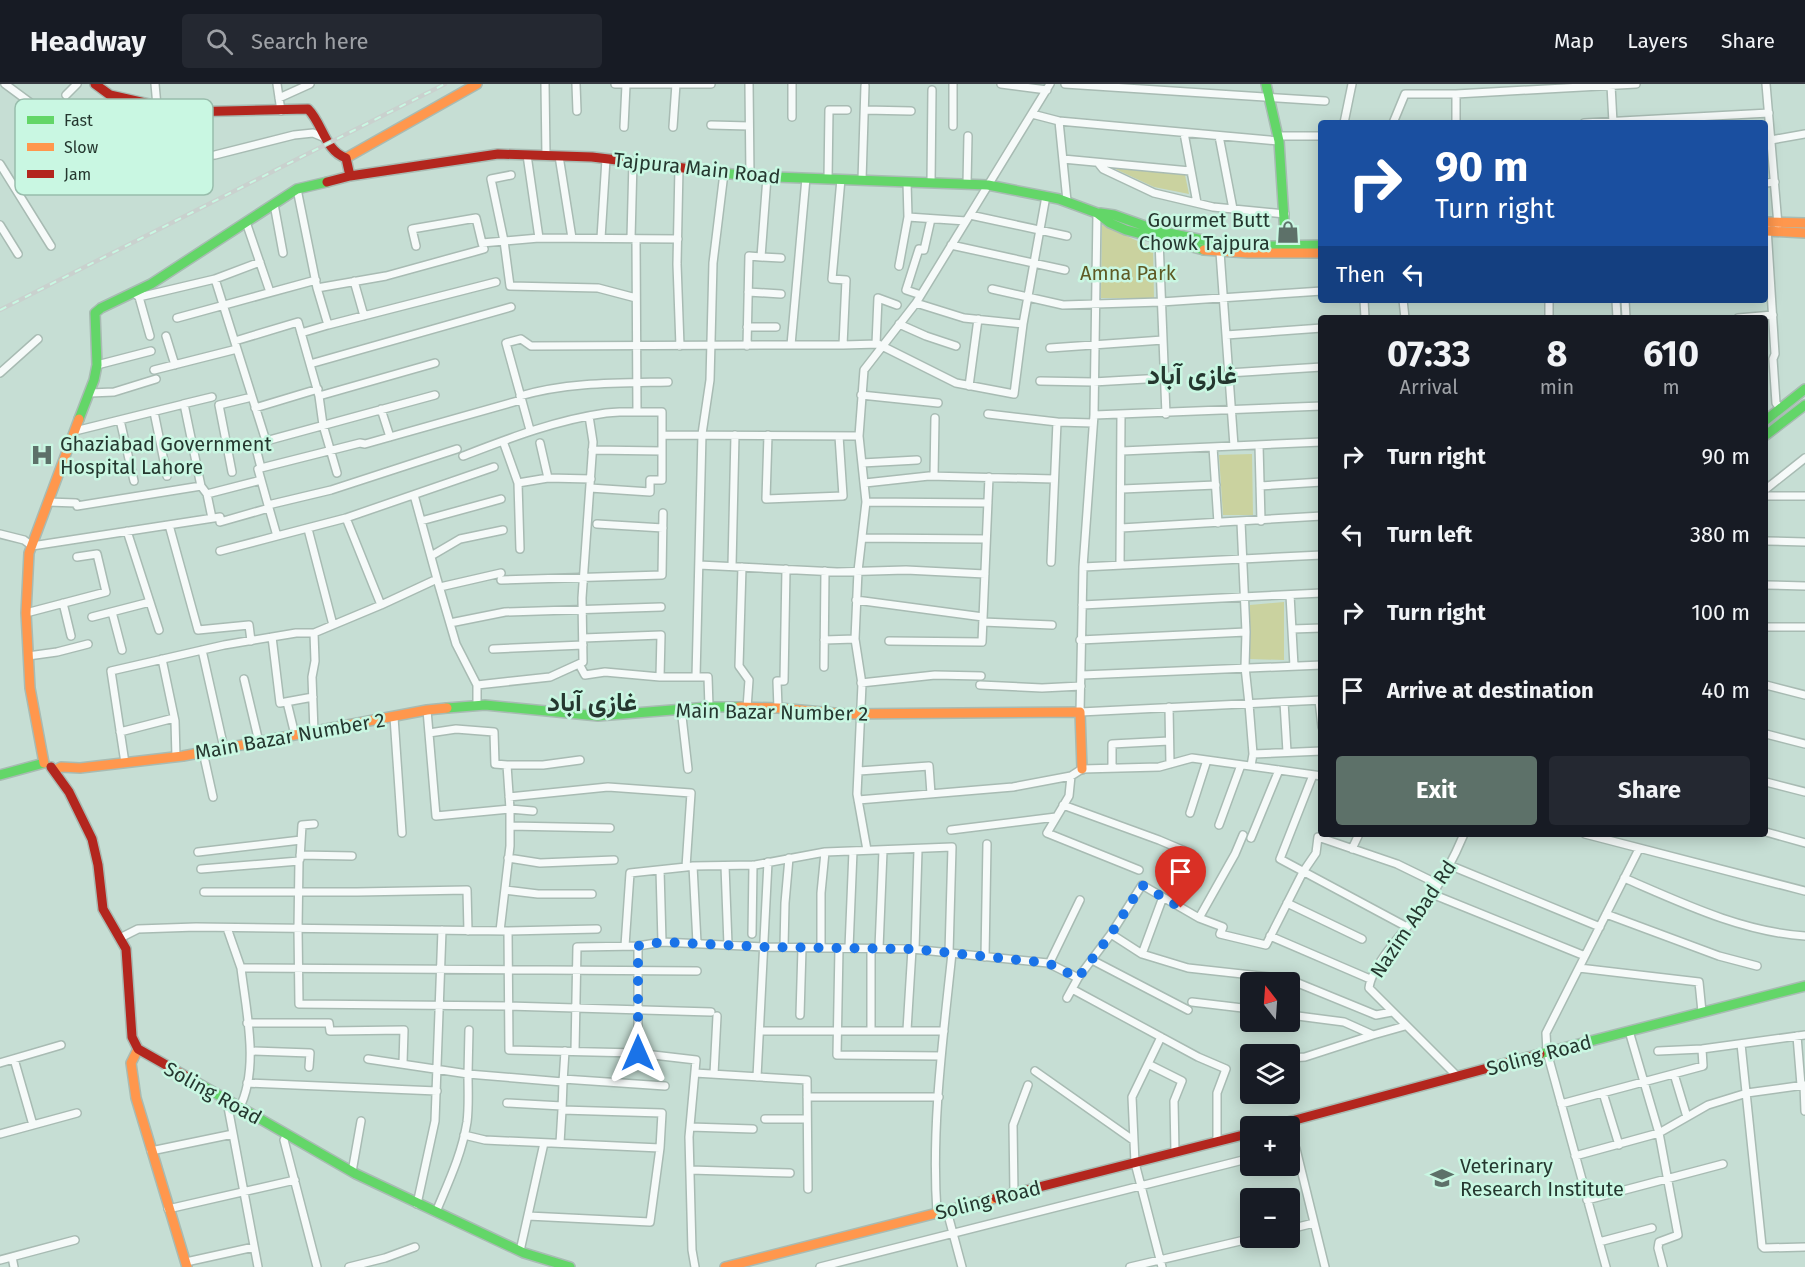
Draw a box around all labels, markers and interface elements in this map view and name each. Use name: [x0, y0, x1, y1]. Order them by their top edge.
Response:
search box: [182, 14, 602, 68]
text: Headway: [30, 25, 146, 58]
icon: search: [203, 25, 236, 58]
text: Search here: [251, 28, 369, 55]
text: Map: [1554, 28, 1594, 54]
text: Layers: [1627, 28, 1688, 54]
text: Share: [1721, 28, 1775, 54]
legend: [15, 99, 213, 195]
text: Fast: [64, 111, 93, 130]
text: Slow: [64, 138, 99, 157]
text: 90 m: [1435, 142, 1529, 192]
icon: right: [1336, 144, 1414, 222]
street label: Tajpura Main Road: [612, 147, 782, 189]
text: Jam: [64, 165, 91, 184]
text: Turn right: [1435, 193, 1555, 225]
place label: Gourmet Butt Chowk Tajpura: [1139, 208, 1271, 255]
shop icon: Gourmet Butt Chowk Tajpura: [1275, 219, 1301, 245]
icon: left: [1397, 258, 1430, 291]
park label: Amna Park: [1080, 261, 1177, 285]
text: Then: [1336, 261, 1385, 288]
text: 07:33: [1387, 332, 1471, 376]
text: 8: [1546, 332, 1567, 376]
text: 610: [1643, 332, 1699, 376]
district label: غازى آباد: [1147, 360, 1237, 391]
text: Arrival: [1400, 375, 1458, 399]
text: min: [1540, 375, 1574, 399]
text: m: [1662, 375, 1680, 399]
place label: Ghaziabad Government Hospital Lahore: [60, 432, 272, 479]
icon: right: [1336, 440, 1369, 473]
hospital icon: Ghaziabad Government Hospital Lahore: [29, 442, 55, 468]
text: Turn right: [1387, 443, 1486, 470]
text: 90 m: [1701, 443, 1750, 470]
icon: left: [1336, 518, 1369, 551]
text: Turn left: [1387, 521, 1472, 548]
text: 380 m: [1690, 521, 1750, 548]
icon: right: [1336, 596, 1369, 629]
text: Turn right: [1387, 599, 1486, 626]
text: 100 m: [1691, 599, 1750, 626]
icon: arrive: [1336, 674, 1369, 707]
text: Arrive at destination: [1387, 677, 1594, 704]
text: 40 m: [1701, 677, 1750, 704]
district label: غازى آباد: [547, 687, 637, 718]
street label: Main Bazar Number 2: [675, 698, 869, 726]
street label: Main Bazar Number 2: [193, 707, 387, 765]
button: Exit: [1336, 756, 1537, 825]
button: Share: [1549, 756, 1750, 825]
pin: [1155, 846, 1206, 908]
icon: arrive: [1164, 855, 1197, 888]
street label: Nazim Abad Rd: [1365, 856, 1461, 982]
north arrow: [1240, 972, 1300, 1032]
map controls: [1240, 972, 1300, 1248]
position arrow: [606, 1021, 670, 1085]
street label: Soling Road: [1484, 1029, 1594, 1081]
button: layers: [1240, 1044, 1300, 1104]
street label: Soling Road: [160, 1056, 266, 1130]
button: +: [1240, 1116, 1300, 1176]
place label: Veterinary Research Institute: [1460, 1154, 1624, 1201]
school or university icon: Veterinary Research Institute: [1429, 1165, 1455, 1191]
street label: Soling Road: [933, 1175, 1043, 1225]
button: −: [1240, 1188, 1300, 1248]

